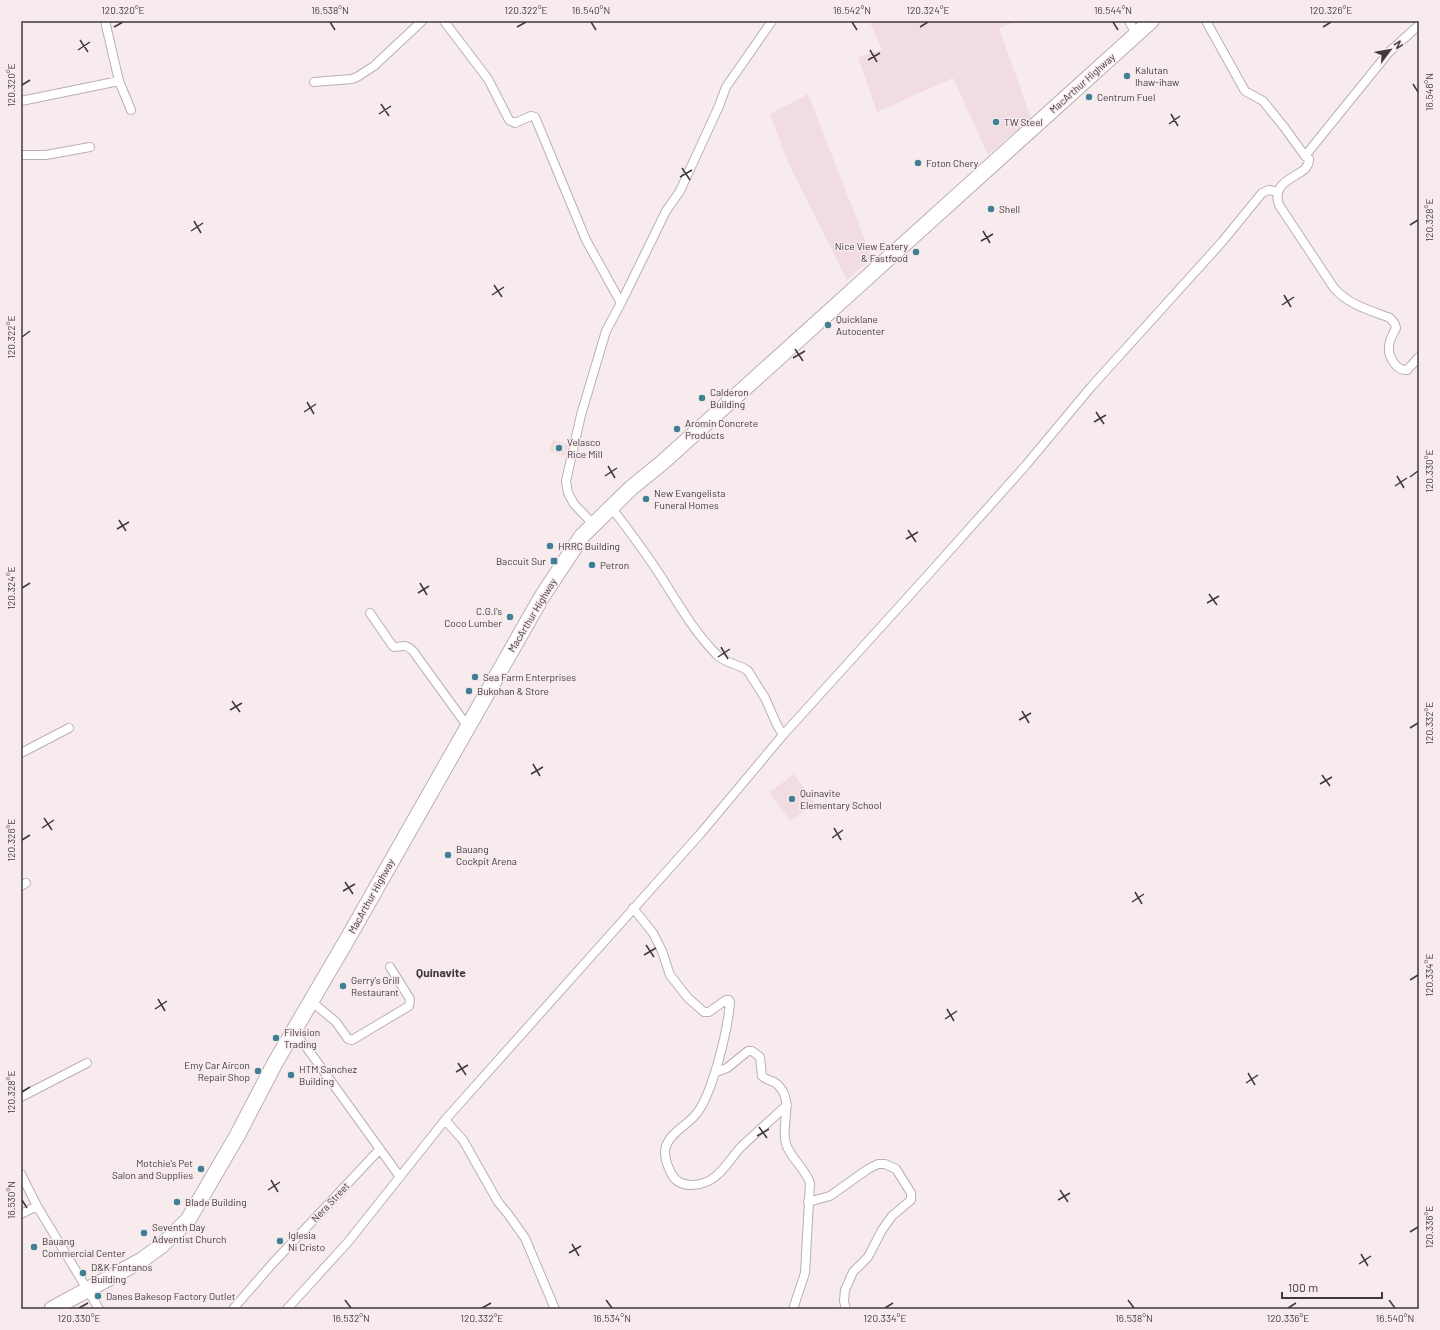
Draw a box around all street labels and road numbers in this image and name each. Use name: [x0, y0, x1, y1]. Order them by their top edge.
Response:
street label: MacArthur Highway: [1047, 50, 1117, 116]
street label: MacArthur Highway: [505, 576, 559, 654]
street label: MacArthur Highway: [345, 856, 397, 936]
street label: Nera Street: [309, 1179, 352, 1224]

